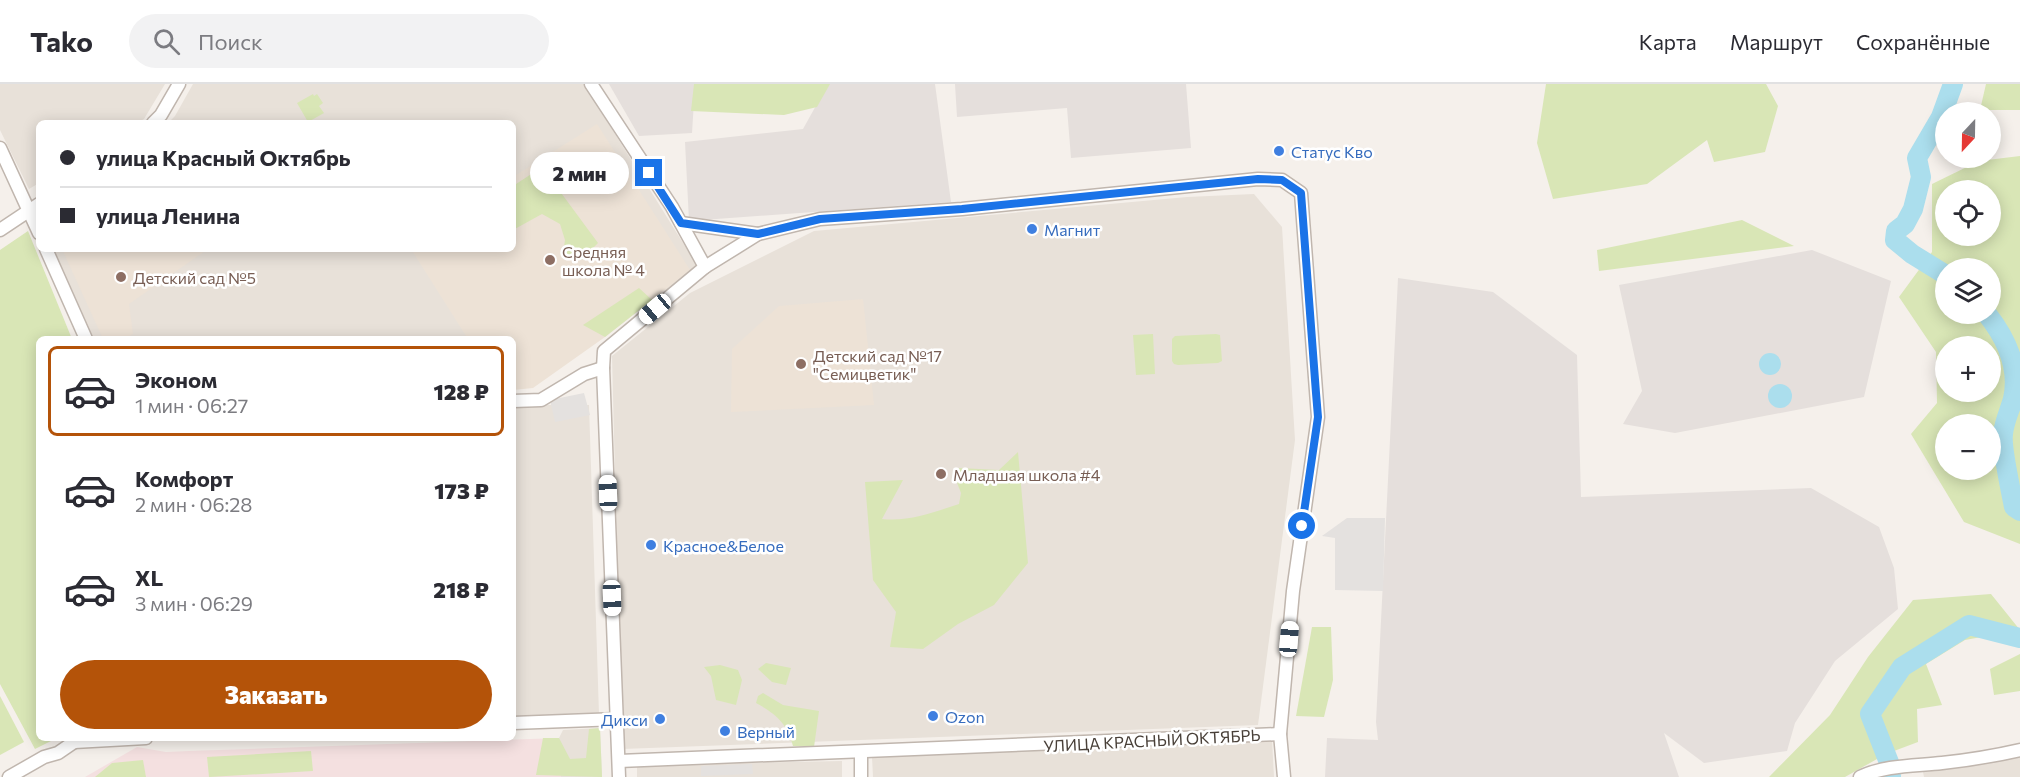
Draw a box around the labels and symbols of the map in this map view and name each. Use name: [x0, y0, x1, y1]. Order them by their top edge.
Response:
north arrow: [1935, 102, 2001, 168]
place label: Статус Кво: [1291, 142, 1373, 161]
marker: Статус Кво: [1272, 144, 1286, 158]
callout: 2 мин: [529, 152, 628, 194]
route end: [635, 159, 662, 186]
place label: Магнит: [1044, 220, 1101, 239]
marker: Магнит: [1025, 222, 1039, 236]
place label: Средняя школа № 4: [562, 242, 645, 279]
marker: Средняя школа № 4: [543, 253, 557, 267]
place label: Детский сад №5: [133, 268, 256, 287]
marker: Детский сад №5: [114, 270, 128, 284]
car: [635, 291, 675, 327]
place label: Детский сад №17 "Семицветик": [813, 346, 942, 383]
marker: Детский сад №17 "Семицветик": [794, 357, 808, 371]
place label: Младшая школа #4: [953, 465, 1101, 484]
marker: Младшая школа #4: [934, 467, 948, 481]
car: [598, 475, 618, 511]
route start: [1288, 512, 1315, 539]
place label: Красное&Белое: [663, 536, 784, 555]
marker: Красное&Белое: [644, 538, 658, 552]
car: [602, 580, 622, 616]
car: [1278, 620, 1300, 658]
place label: Ozon: [945, 707, 985, 726]
marker: Ozon: [926, 709, 940, 723]
place label: Дикси: [601, 710, 648, 729]
marker: Дикси: [653, 712, 667, 726]
place label: Верный: [737, 722, 795, 741]
marker: Верный: [718, 724, 732, 738]
street label: УЛИЦА КРАСНЫЙ ОКТЯБРЬ: [1043, 725, 1261, 755]

